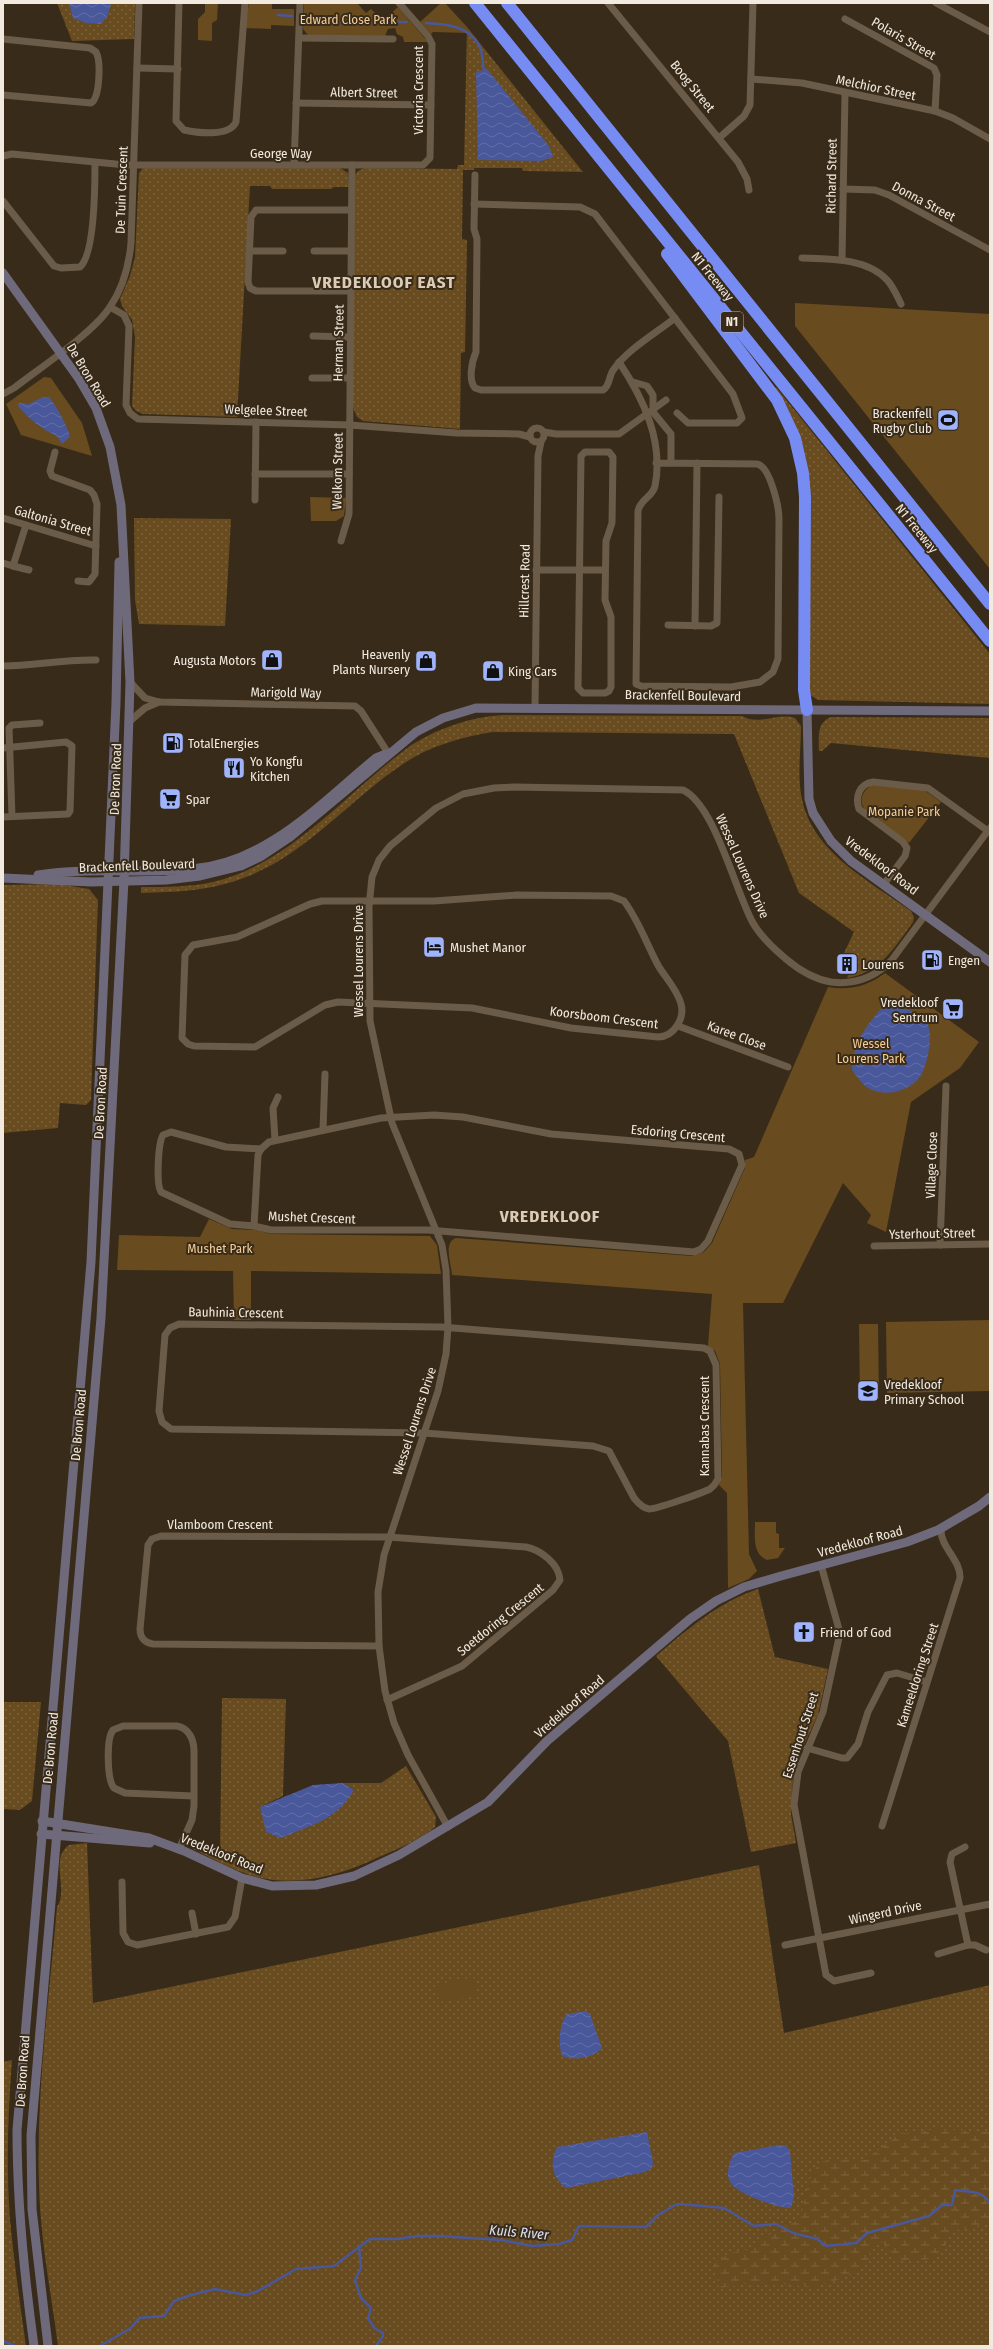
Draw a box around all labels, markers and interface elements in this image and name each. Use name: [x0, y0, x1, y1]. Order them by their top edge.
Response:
park label: Edward Close Park: [300, 12, 397, 27]
street label: Polaris Street: [869, 14, 939, 63]
street label: Victoria Crescent: [411, 45, 426, 135]
street label: Boog Street: [667, 58, 718, 116]
street label: Melchior Street: [835, 72, 918, 103]
street label: Albert Street: [330, 84, 399, 101]
street label: Richard Street: [823, 137, 840, 214]
street label: De Tuin Crescent: [112, 145, 131, 234]
street label: George Way: [250, 146, 312, 161]
street label: Donna Street: [890, 179, 959, 225]
street label: N1 Freeway: [688, 249, 737, 304]
district label: VREDEKLOOF EAST: [311, 272, 456, 293]
street label: Herman Street: [330, 304, 347, 382]
road number: N1: [721, 312, 743, 332]
street label: De Bron Road: [64, 341, 114, 410]
street label: Welgelee Street: [224, 402, 308, 419]
place label: Brackenfell Rugby Club: [872, 406, 933, 436]
sports icon: Brackenfell Rugby Club: [935, 407, 961, 433]
street label: Welkom Street: [329, 432, 346, 510]
street label: N1 Freeway: [892, 501, 941, 556]
street label: Galtonia Street: [13, 502, 94, 539]
street label: Hillcrest Road: [516, 544, 533, 618]
shop icon: Augusta Motors: [259, 647, 285, 673]
place label: Heavenly Plants Nursery: [333, 647, 410, 677]
shop icon: Heavenly Plants Nursery: [413, 648, 439, 674]
place label: Augusta Motors: [174, 653, 256, 668]
shop icon: King Cars: [480, 658, 506, 684]
place label: King Cars: [508, 664, 557, 679]
street label: Marigold Way: [250, 684, 322, 701]
street label: Brackenfell Boulevard: [625, 687, 741, 704]
fuel station icon: TotalEnergies: [160, 730, 186, 756]
place label: TotalEnergies: [188, 736, 259, 751]
street label: De Bron Road: [107, 743, 124, 815]
place label: Yo Kongfu Kitchen: [250, 754, 303, 784]
restaurant icon: Yo Kongfu Kitchen: [221, 755, 247, 781]
supermarket icon: Spar: [157, 786, 183, 812]
place label: Spar: [186, 792, 211, 807]
park label: Mopanie Park: [868, 804, 941, 819]
street label: Wessel Lourens Drive: [713, 812, 772, 921]
street label: Vredekloof Road: [842, 833, 921, 898]
street label: Brackenfell Boulevard: [79, 856, 195, 875]
street label: Wessel Lourens Drive: [351, 905, 366, 1017]
hotel icon: Mushet Manor: [421, 934, 447, 960]
place label: Mushet Manor: [450, 940, 526, 955]
fuel station icon: Engen: [919, 947, 945, 973]
building icon: Lourens: [834, 951, 860, 977]
place label: Engen: [948, 953, 980, 968]
place label: Lourens: [862, 957, 905, 972]
place label: Vredekloof Sentrum: [880, 995, 939, 1025]
supermarket icon: Vredekloof Sentrum: [940, 996, 966, 1022]
street label: Koorsboom Crescent: [549, 1003, 660, 1032]
street label: Karee Close: [705, 1018, 768, 1053]
park label: Wessel Lourens Park: [837, 1036, 906, 1066]
street label: De Bron Road: [91, 1067, 110, 1139]
street label: Esdoring Crescent: [630, 1122, 726, 1145]
street label: Village Close: [923, 1131, 940, 1199]
district label: VREDEKLOOF: [499, 1206, 600, 1227]
street label: Mushet Crescent: [268, 1208, 357, 1227]
street label: Ysterhout Street: [889, 1225, 976, 1242]
park label: Mushet Park: [187, 1241, 254, 1256]
street label: Bauhinia Crescent: [188, 1304, 285, 1321]
street label: Wessel Lourens Drive: [390, 1365, 439, 1477]
street label: Kannabas Crescent: [697, 1375, 712, 1476]
place label: Vredekloof Primary School: [884, 1377, 965, 1407]
school or university icon: Vredekloof Primary School: [855, 1378, 881, 1404]
street label: De Bron Road: [68, 1389, 89, 1462]
street label: Vlamboom Crescent: [167, 1517, 273, 1532]
street label: Vredekloof Road: [816, 1523, 904, 1560]
street label: Soetdoring Crescent: [454, 1579, 547, 1659]
church icon: Friend of God: [791, 1619, 817, 1645]
street label: Kameeldoring Street: [894, 1620, 942, 1729]
place label: Friend of God: [820, 1625, 891, 1640]
street label: Vredekloof Road: [531, 1672, 607, 1741]
street label: Essenhout Street: [779, 1689, 822, 1780]
street label: De Bron Road: [40, 1712, 61, 1785]
street label: Vredekloof Road: [178, 1830, 265, 1877]
street label: Wingerd Drive: [847, 1897, 923, 1928]
street label: De Bron Road: [13, 2035, 32, 2107]
water label: Kuils River: [488, 2221, 551, 2244]

